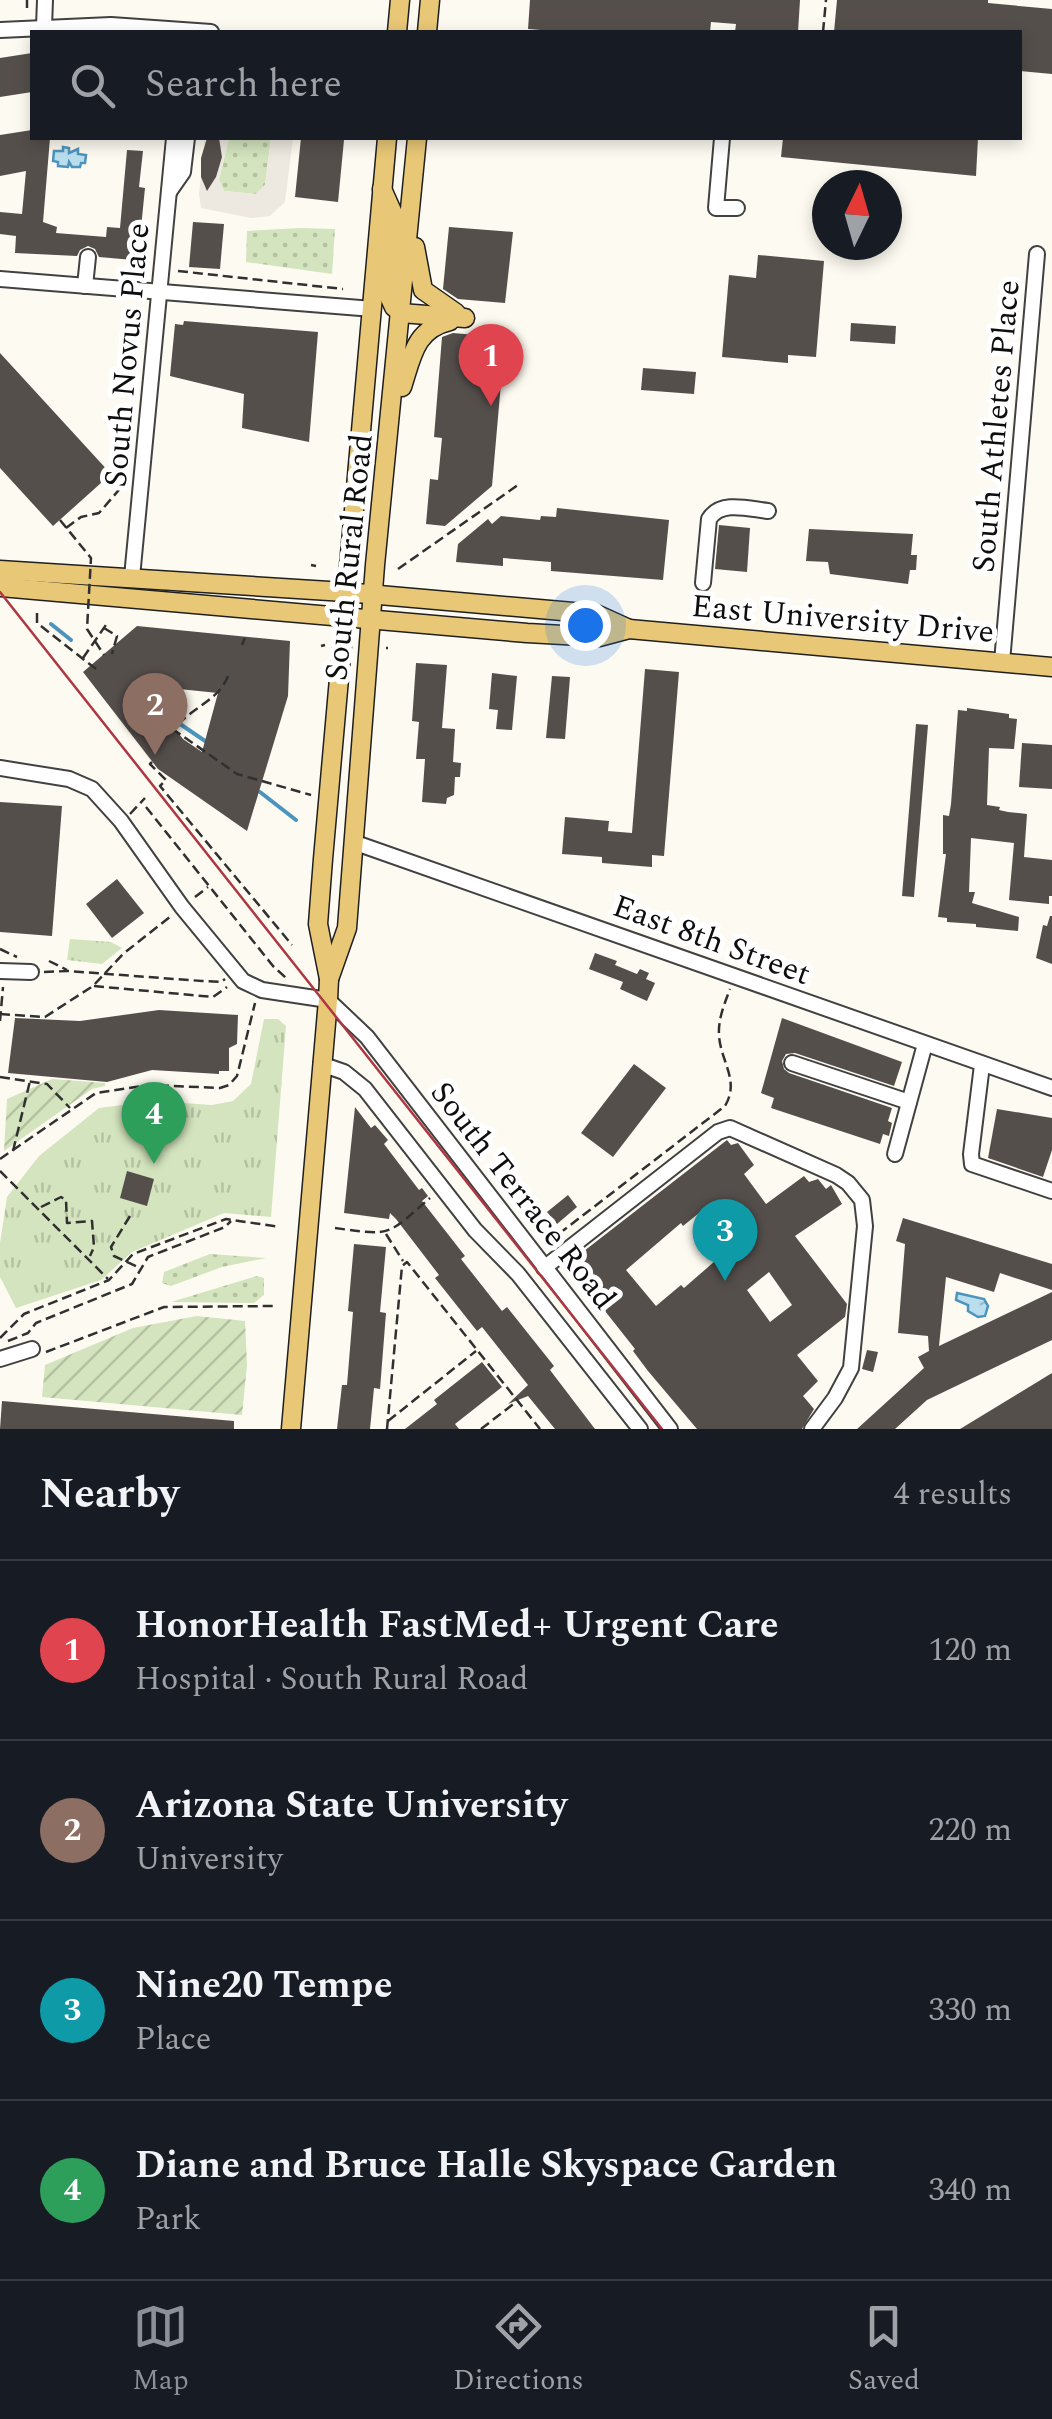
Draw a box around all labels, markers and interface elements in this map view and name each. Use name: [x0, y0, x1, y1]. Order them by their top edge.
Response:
search box: [30, 30, 1022, 140]
text: Search here: [145, 56, 342, 114]
icon: search: [65, 58, 120, 113]
north arrow: [812, 170, 902, 260]
street label: South Novus Place: [92, 221, 163, 489]
street label: South Athletes Place: [959, 278, 1034, 575]
pin: 1: [458, 324, 524, 406]
street label: South Rural Road: [312, 431, 387, 683]
street label: East University Drive: [690, 582, 996, 657]
your location: [560, 600, 611, 651]
pin: 2: [122, 672, 188, 755]
street label: East 8th Street: [606, 882, 817, 999]
street label: South Terrace Road: [418, 1071, 628, 1321]
pin: 4: [122, 1082, 186, 1164]
pin: 3: [692, 1198, 758, 1281]
text: Nearby: [40, 1463, 179, 1526]
text: 4 results: [893, 1470, 1012, 1519]
text: HonorHealth FastMed+ Urgent Care: [135, 1597, 779, 1655]
text: 1: [64, 1626, 81, 1675]
text: 120 m: [928, 1626, 1012, 1675]
text: Hospital · South Rural Road: [135, 1655, 528, 1704]
text: Arizona State University: [135, 1777, 567, 1835]
text: 2: [64, 1806, 81, 1855]
text: 220 m: [928, 1806, 1012, 1855]
text: University: [135, 1835, 283, 1884]
text: Nine20 Tempe: [135, 1957, 393, 2015]
text: 3: [64, 1986, 81, 2035]
text: 330 m: [928, 1986, 1012, 2035]
text: Place: [135, 2015, 211, 2064]
text: Diane and Bruce Halle Skyspace Garden: [135, 2137, 838, 2195]
text: 4: [64, 2166, 81, 2215]
text: 340 m: [928, 2166, 1012, 2215]
text: Park: [135, 2195, 201, 2244]
tab: Map: [132, 2299, 189, 2402]
tab: Directions: [453, 2299, 584, 2402]
tab: Saved: [848, 2299, 920, 2402]

